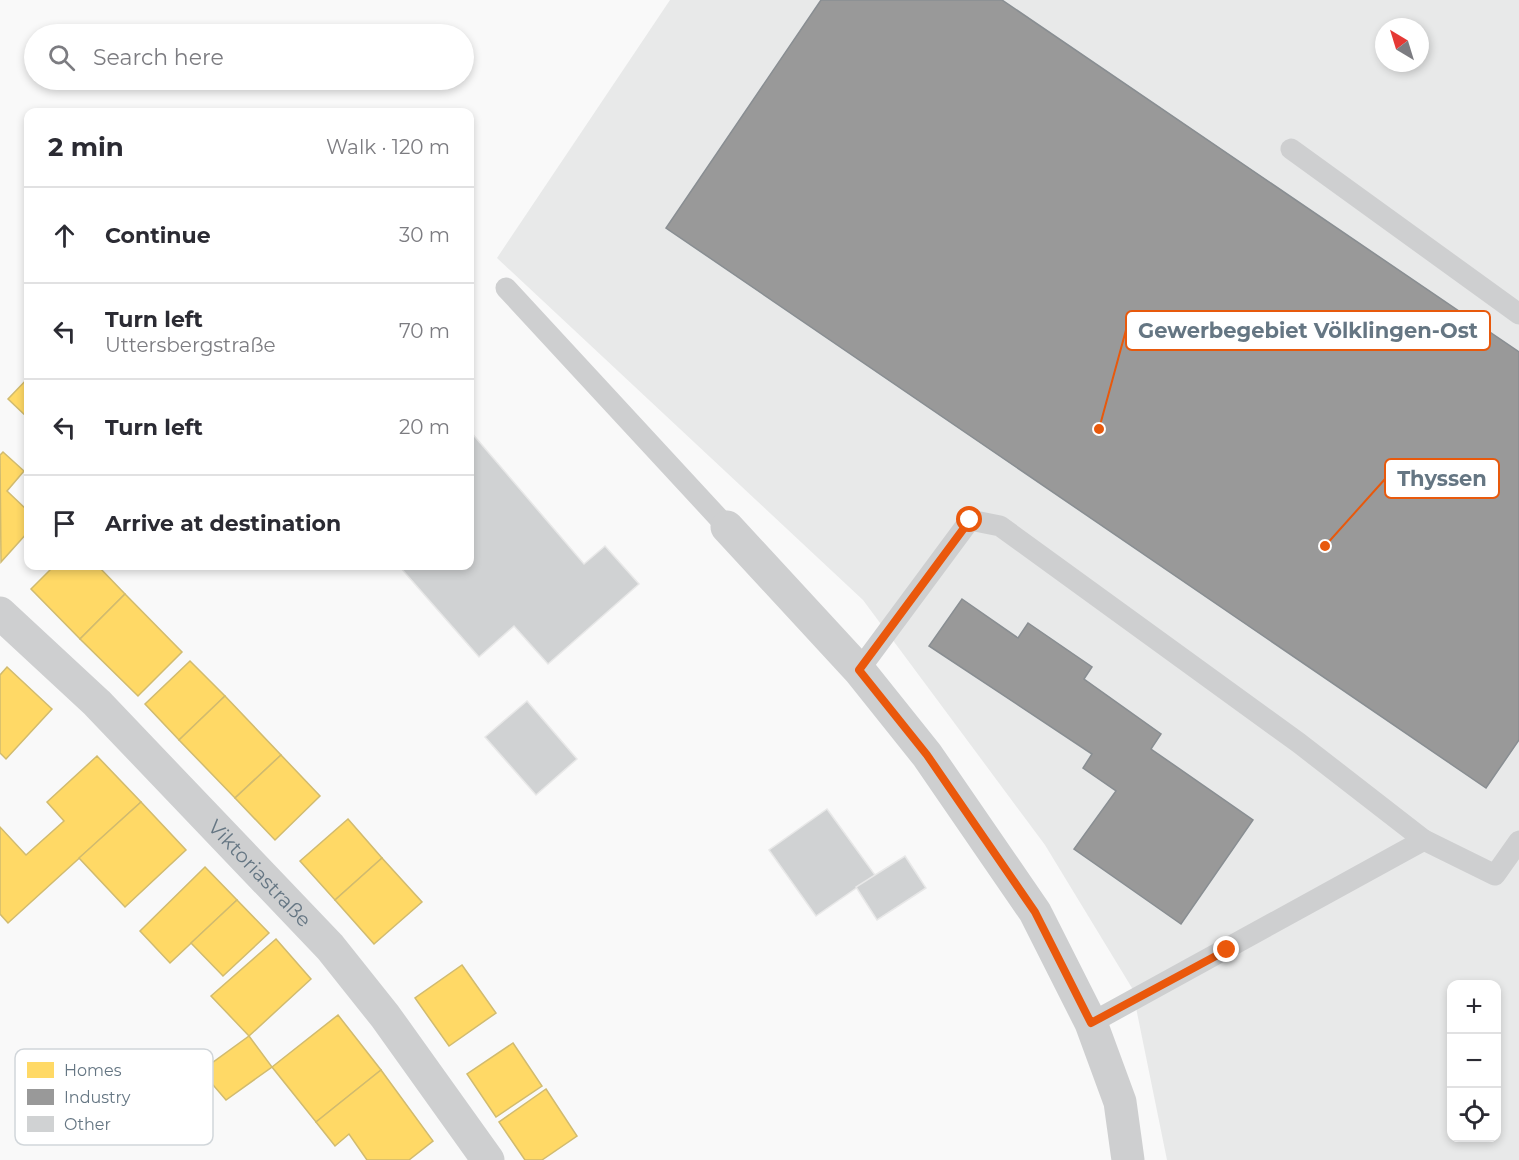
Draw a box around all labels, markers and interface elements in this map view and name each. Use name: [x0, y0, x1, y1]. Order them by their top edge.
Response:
north arrow: [1375, 18, 1429, 72]
search box: [24, 24, 474, 90]
icon: search: [45, 41, 78, 74]
text: Search here: [93, 44, 224, 71]
text: 2 min: [48, 131, 124, 163]
text: Walk · 120 m: [326, 135, 450, 159]
icon: ahead: [48, 219, 81, 252]
text: Continue: [105, 222, 211, 249]
text: 30 m: [399, 223, 450, 247]
text: Turn left: [105, 306, 203, 333]
callout: Gewerbegebiet Völklingen-Ost: [1126, 311, 1490, 350]
icon: left: [48, 315, 81, 348]
text: Gewerbegebiet Völklingen-Ost: [1138, 318, 1478, 343]
text: 70 m: [399, 319, 450, 343]
text: Uttersbergstraße: [105, 333, 276, 357]
icon: left: [48, 411, 81, 444]
text: Turn left: [105, 414, 203, 441]
text: 20 m: [399, 415, 450, 439]
callout: Thyssen: [1385, 459, 1499, 498]
text: Thyssen: [1397, 466, 1487, 491]
route start: [956, 506, 982, 532]
icon: arrive: [48, 507, 81, 540]
text: Arrive at destination: [105, 510, 341, 537]
street label: Viktoriastraße: [203, 815, 316, 932]
route end: [1213, 936, 1239, 962]
map controls: [1447, 980, 1501, 1142]
button: +: [1447, 980, 1501, 1034]
button: −: [1447, 1034, 1501, 1088]
legend: [15, 1049, 213, 1145]
text: Homes: [64, 1061, 122, 1080]
text: Industry: [64, 1088, 131, 1107]
button: locate: [1447, 1088, 1501, 1142]
text: Other: [64, 1115, 111, 1134]

